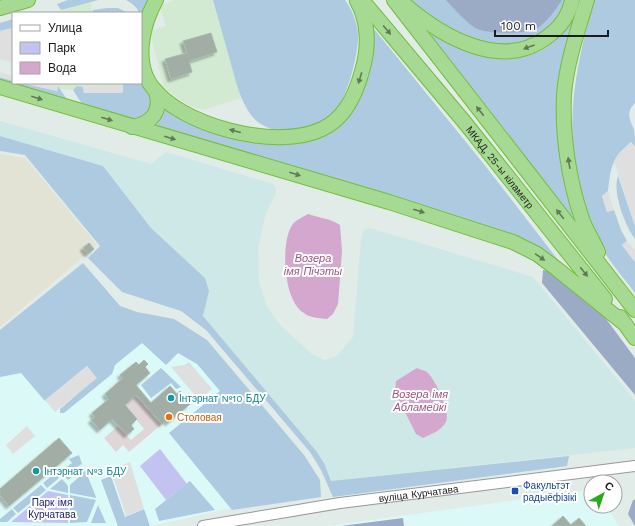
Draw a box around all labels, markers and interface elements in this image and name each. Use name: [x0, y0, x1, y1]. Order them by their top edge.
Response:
legend: [12, 12, 142, 84]
scale bar: [495, 12, 608, 38]
text: 100 m: [501, 19, 536, 33]
text: Улица: [48, 21, 82, 35]
one-way arrow: [383, 24, 392, 35]
text: Парк: [48, 41, 76, 55]
one-way arrow: [523, 45, 535, 51]
text: Вода: [48, 61, 76, 75]
one-way arrow: [357, 73, 363, 85]
one-way arrow: [32, 95, 44, 101]
one-way arrow: [476, 106, 485, 117]
one-way arrow: [102, 116, 114, 122]
street label: МКАД, 25-ы кіламетр: [464, 124, 537, 211]
one-way arrow: [229, 128, 241, 134]
one-way arrow: [164, 135, 176, 141]
one-way arrow: [566, 157, 572, 169]
one-way arrow: [289, 171, 301, 177]
one-way arrow: [556, 208, 565, 219]
one-way arrow: [413, 209, 425, 215]
water label: Возера імя Пічэты: [284, 252, 342, 278]
one-way arrow: [535, 253, 545, 261]
one-way arrow: [580, 267, 588, 278]
water label: Возера імя Абламейкі: [392, 388, 448, 414]
marker: Інтэрнат №10 БДУ: [166, 393, 176, 403]
place label: Інтэрнат №10 БДУ: [179, 393, 266, 404]
marker: Столовая: [164, 412, 174, 422]
place label: Столовая: [177, 412, 222, 423]
marker: Інтэрнат №3 БДУ: [31, 466, 41, 476]
place label: Інтэрнат №3 БДУ: [44, 466, 127, 477]
north arrow: [583, 474, 623, 514]
text: С: [602, 479, 616, 494]
place label: Факультэт радыёфізікі: [523, 480, 577, 503]
street label: вуліца Курчатава: [378, 483, 459, 504]
marker: Факультэт радыёфізікі: [510, 486, 520, 496]
park label: Парк імя Курчатава: [28, 497, 76, 520]

